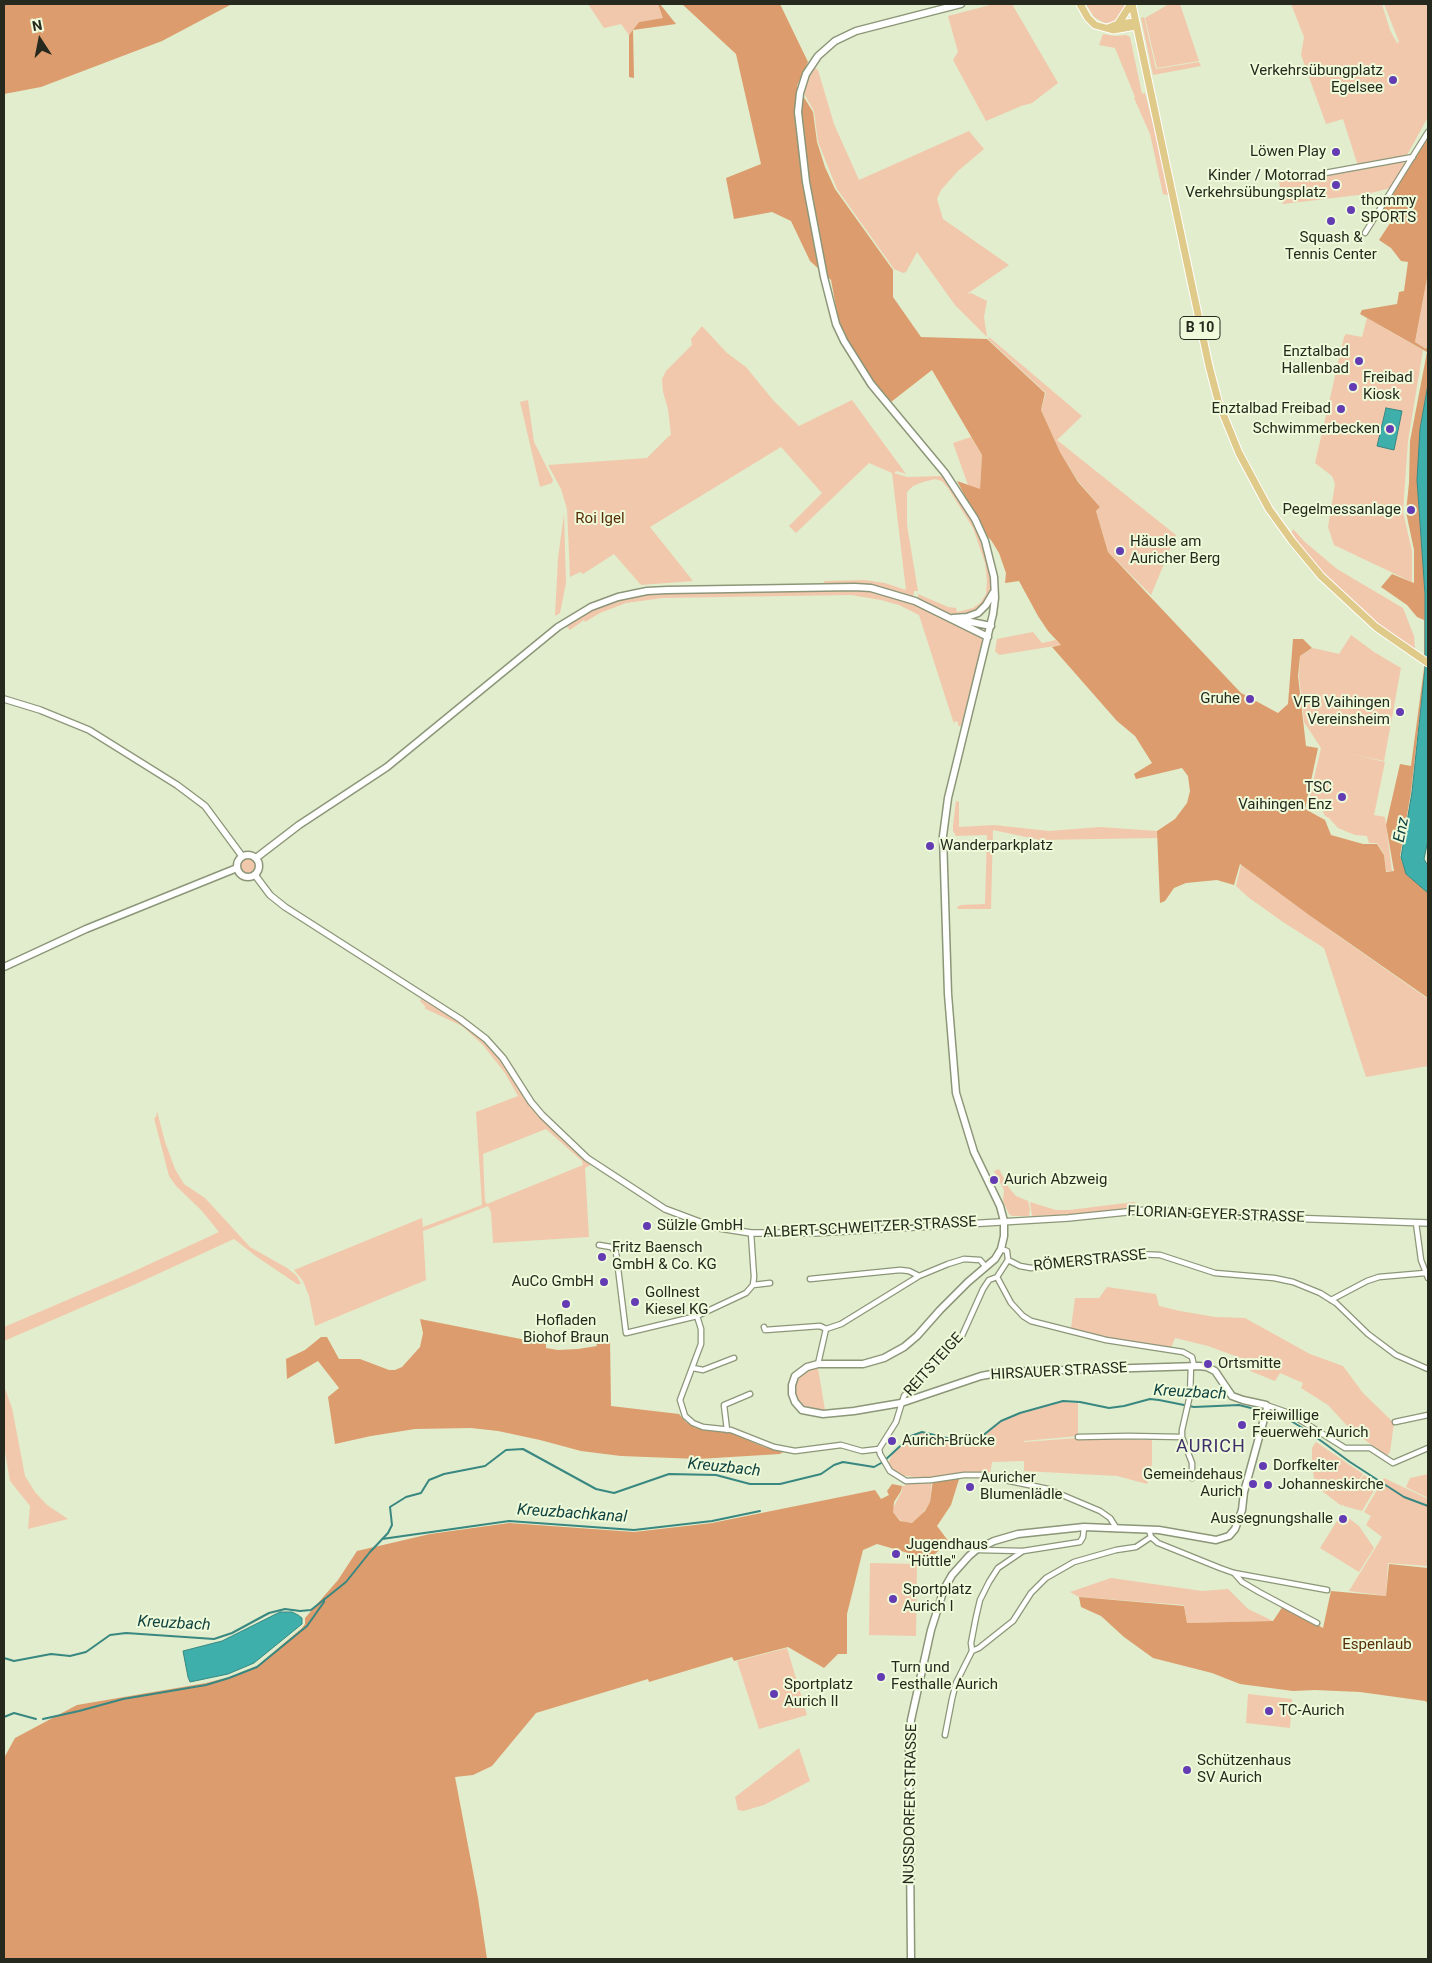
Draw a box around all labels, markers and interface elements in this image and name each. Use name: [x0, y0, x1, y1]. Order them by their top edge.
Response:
north arrow: [15, 15, 65, 65]
text: N: [31, 16, 44, 34]
place label: Verkehrsübungplatz Egelsee: [1250, 62, 1383, 97]
marker: Verkehrsübungplatz Egelsee: [1387, 74, 1399, 86]
place label: Löwen Play: [1250, 143, 1326, 161]
marker: Löwen Play: [1330, 146, 1342, 158]
place label: Kinder / Motorrad Verkehrsübungsplatz: [1185, 167, 1326, 202]
marker: Kinder / Motorrad Verkehrsübungsplatz: [1330, 179, 1342, 191]
place label: thommy SPORTS: [1361, 192, 1416, 227]
marker: thommy SPORTS: [1345, 204, 1357, 216]
marker: Squash & Tennis Center: [1325, 215, 1337, 227]
place label: Squash & Tennis Center: [1285, 229, 1377, 264]
road number: B 10: [1180, 316, 1220, 339]
place label: Enztalbad Hallenbad: [1282, 343, 1349, 378]
marker: Enztalbad Hallenbad: [1353, 355, 1365, 367]
place label: Freibad Kiosk: [1363, 369, 1413, 404]
marker: Freibad Kiosk: [1347, 381, 1359, 393]
place label: Enztalbad Freibad: [1212, 400, 1331, 418]
marker: Enztalbad Freibad: [1335, 403, 1347, 415]
place label: Schwimmerbecken: [1253, 420, 1380, 438]
marker: Schwimmerbecken: [1384, 423, 1396, 435]
place label: Pegelmessanlage: [1282, 501, 1401, 519]
marker: Pegelmessanlage: [1405, 504, 1417, 516]
park label: Roi Igel: [575, 510, 625, 528]
place label: Häusle am Auricher Berg: [1130, 533, 1220, 568]
marker: Häusle am Auricher Berg: [1114, 545, 1126, 557]
place label: Gruhe: [1200, 690, 1240, 708]
marker: Gruhe: [1244, 693, 1256, 705]
place label: VFB Vaihingen Vereinsheim: [1293, 694, 1390, 729]
marker: VFB Vaihingen Vereinsheim: [1394, 706, 1406, 718]
place label: TSC Vaihingen Enz: [1238, 779, 1332, 814]
marker: TSC Vaihingen Enz: [1336, 791, 1348, 803]
water label: Enz: [1390, 816, 1414, 844]
place label: Wanderparkplatz: [940, 837, 1053, 855]
marker: Wanderparkplatz: [924, 840, 936, 852]
place label: Aurich Abzweig: [1004, 1171, 1107, 1189]
marker: Aurich Abzweig: [988, 1174, 1000, 1186]
street label: FLORIAN-GEYER-STRASSE: [1127, 1203, 1305, 1227]
street label: ALBERT-SCHWEITZER-STRASSE: [763, 1213, 977, 1243]
place label: Sülzle GmbH: [657, 1217, 743, 1235]
marker: Sülzle GmbH: [641, 1220, 653, 1232]
place label: Fritz Baensch GmbH & Co. KG: [612, 1239, 717, 1274]
street label: RÖMERSTRASSE: [1033, 1246, 1147, 1276]
marker: Fritz Baensch GmbH & Co. KG: [596, 1251, 608, 1263]
place label: AuCo GmbH: [511, 1273, 594, 1291]
marker: AuCo GmbH: [598, 1276, 610, 1288]
place label: Gollnest Kiesel KG: [645, 1284, 708, 1319]
marker: Gollnest Kiesel KG: [629, 1296, 641, 1308]
marker: Hofladen Biohof Braun: [560, 1298, 572, 1310]
place label: Hofladen Biohof Braun: [523, 1312, 609, 1347]
street label: REITSTEIGE: [901, 1329, 967, 1401]
place label: Ortsmitte: [1218, 1355, 1281, 1373]
marker: Ortsmitte: [1202, 1358, 1214, 1370]
street label: HIRSAUER STRASSE: [990, 1359, 1128, 1385]
water label: Kreuzbach: [1153, 1381, 1227, 1405]
place label: Freiwillige Feuerwehr Aurich: [1252, 1407, 1369, 1442]
marker: Freiwillige Feuerwehr Aurich: [1236, 1419, 1248, 1431]
place label: Aurich-Brücke: [902, 1432, 995, 1450]
marker: Aurich-Brücke: [886, 1435, 898, 1447]
district label: AURICH: [1175, 1436, 1247, 1458]
water label: Kreuzbach: [687, 1455, 761, 1481]
place label: Dorfkelter: [1273, 1457, 1339, 1475]
marker: Dorfkelter: [1257, 1460, 1269, 1472]
place label: Gemeindehaus Aurich: [1143, 1466, 1243, 1501]
place label: Auricher Blumenlädle: [980, 1469, 1063, 1504]
place label: Johanneskirche: [1278, 1476, 1384, 1494]
marker: Gemeindehaus Aurich: [1247, 1478, 1259, 1490]
marker: Johanneskirche: [1262, 1479, 1274, 1491]
marker: Auricher Blumenlädle: [964, 1481, 976, 1493]
water label: Kreuzbachkanal: [516, 1501, 628, 1527]
place label: Aussegnungshalle: [1210, 1510, 1333, 1528]
marker: Aussegnungshalle: [1337, 1513, 1349, 1525]
place label: Jugendhaus "Hüttle": [906, 1536, 988, 1571]
marker: Jugendhaus "Hüttle": [890, 1548, 902, 1560]
place label: Sportplatz Aurich I: [903, 1581, 972, 1616]
marker: Sportplatz Aurich I: [887, 1593, 899, 1605]
water label: Kreuzbach: [137, 1612, 211, 1636]
park label: Espenlaub: [1342, 1636, 1412, 1654]
place label: Turn und Festhalle Aurich: [891, 1659, 998, 1694]
marker: Turn und Festhalle Aurich: [875, 1671, 887, 1683]
place label: Sportplatz Aurich II: [784, 1676, 853, 1711]
marker: Sportplatz Aurich II: [768, 1688, 780, 1700]
place label: TC-Aurich: [1279, 1702, 1344, 1720]
marker: TC-Aurich: [1263, 1705, 1275, 1717]
street label: NUSSDORFER STRASSE: [901, 1724, 921, 1884]
place label: Schützenhaus SV Aurich: [1197, 1752, 1291, 1787]
marker: Schützenhaus SV Aurich: [1181, 1764, 1193, 1776]

